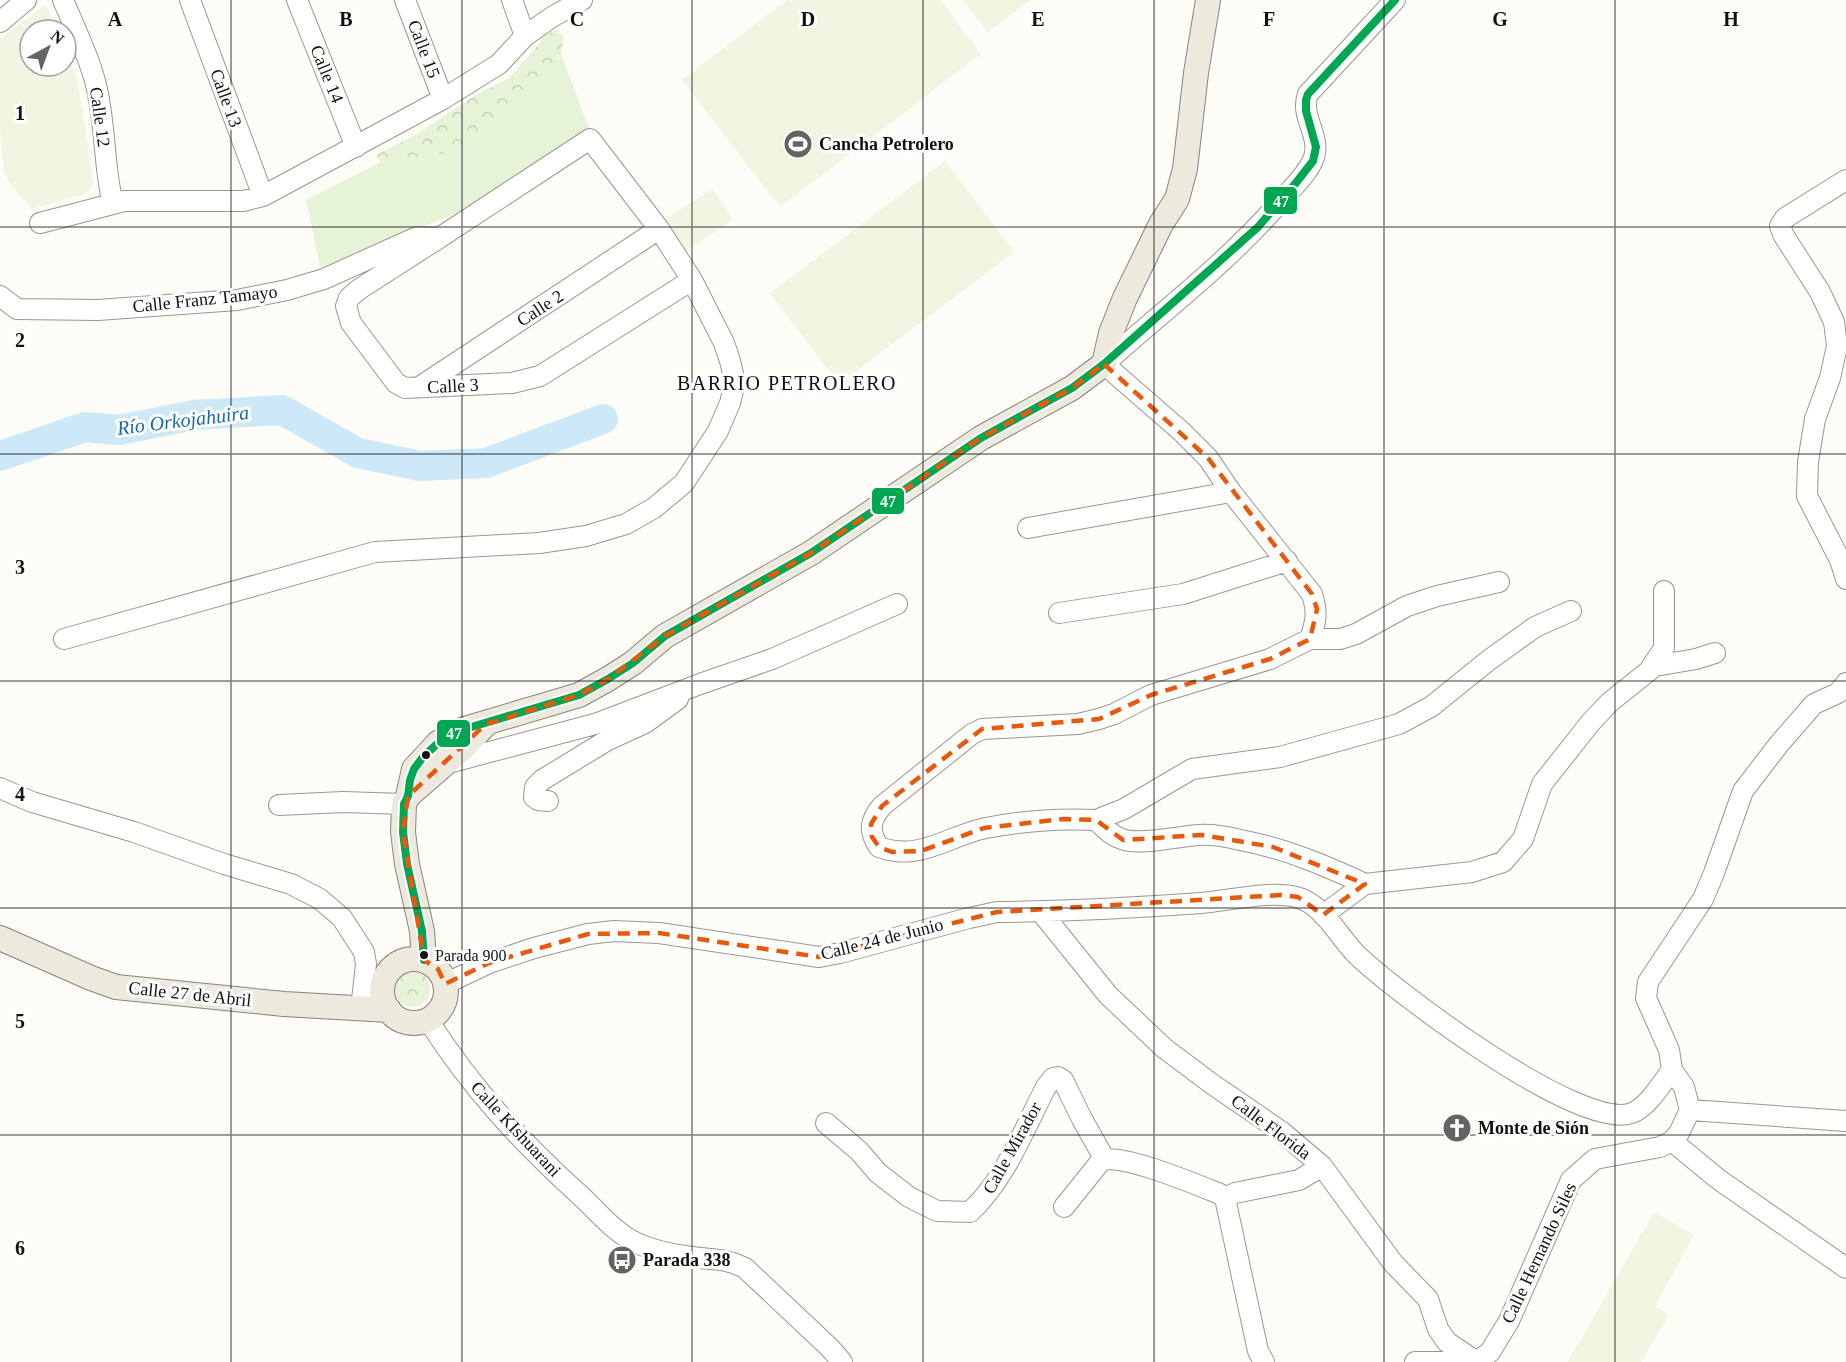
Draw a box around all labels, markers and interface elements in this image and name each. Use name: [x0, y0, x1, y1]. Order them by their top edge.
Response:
text: A: [108, 8, 123, 30]
text: B: [339, 8, 353, 30]
text: C: [570, 8, 584, 30]
text: D: [801, 8, 815, 30]
text: E: [1031, 8, 1045, 30]
text: F: [1263, 8, 1275, 30]
text: G: [1492, 8, 1508, 30]
text: H: [1723, 8, 1739, 30]
street label: Calle 15: [404, 17, 444, 81]
north arrow: [18, 18, 78, 78]
text: N: [48, 27, 68, 48]
street label: Calle 14: [306, 42, 348, 106]
street label: Calle 13: [206, 66, 246, 130]
street label: Calle 12: [86, 86, 114, 148]
text: 1: [15, 102, 25, 124]
sports icon: Cancha Petrolero: [782, 128, 814, 160]
place label: Cancha Petrolero: [819, 134, 954, 154]
line badge: 47: [1263, 186, 1298, 215]
text: 47: [1273, 193, 1289, 210]
street label: Calle Franz Tamayo: [132, 281, 278, 317]
street label: Calle 2: [513, 286, 567, 330]
text: 2: [15, 329, 25, 351]
district label: BARRIO PETROLERO: [677, 372, 897, 394]
street label: Calle 3: [427, 375, 479, 397]
water label: Río Orkojahuira: [115, 401, 250, 440]
line badge: 47: [871, 487, 905, 515]
text: 47: [880, 493, 896, 510]
text: 3: [15, 556, 25, 578]
line badge: 47: [436, 719, 471, 748]
text: 47: [446, 725, 462, 742]
unlabelled marker: [420, 749, 432, 761]
text: 4: [15, 783, 25, 805]
street label: Calle 24 de Junio: [819, 914, 945, 964]
place label: Parada 900: [435, 947, 507, 964]
marker: Parada 900: [418, 949, 430, 961]
street label: Calle 27 de Abril: [128, 978, 252, 1010]
text: 5: [15, 1010, 25, 1032]
street label: Calle KIshuarani: [467, 1077, 565, 1181]
street label: Calle Florida: [1227, 1091, 1315, 1163]
street label: Calle Mirador: [979, 1099, 1045, 1197]
church icon: Monte de Sión: [1441, 1112, 1473, 1144]
place label: Monte de Sión: [1478, 1118, 1589, 1138]
street label: Calle Hernando Siles: [1498, 1179, 1580, 1327]
text: 6: [15, 1237, 25, 1259]
bus stop icon: Parada 338: [606, 1244, 638, 1276]
place label: Parada 338: [643, 1250, 731, 1270]

